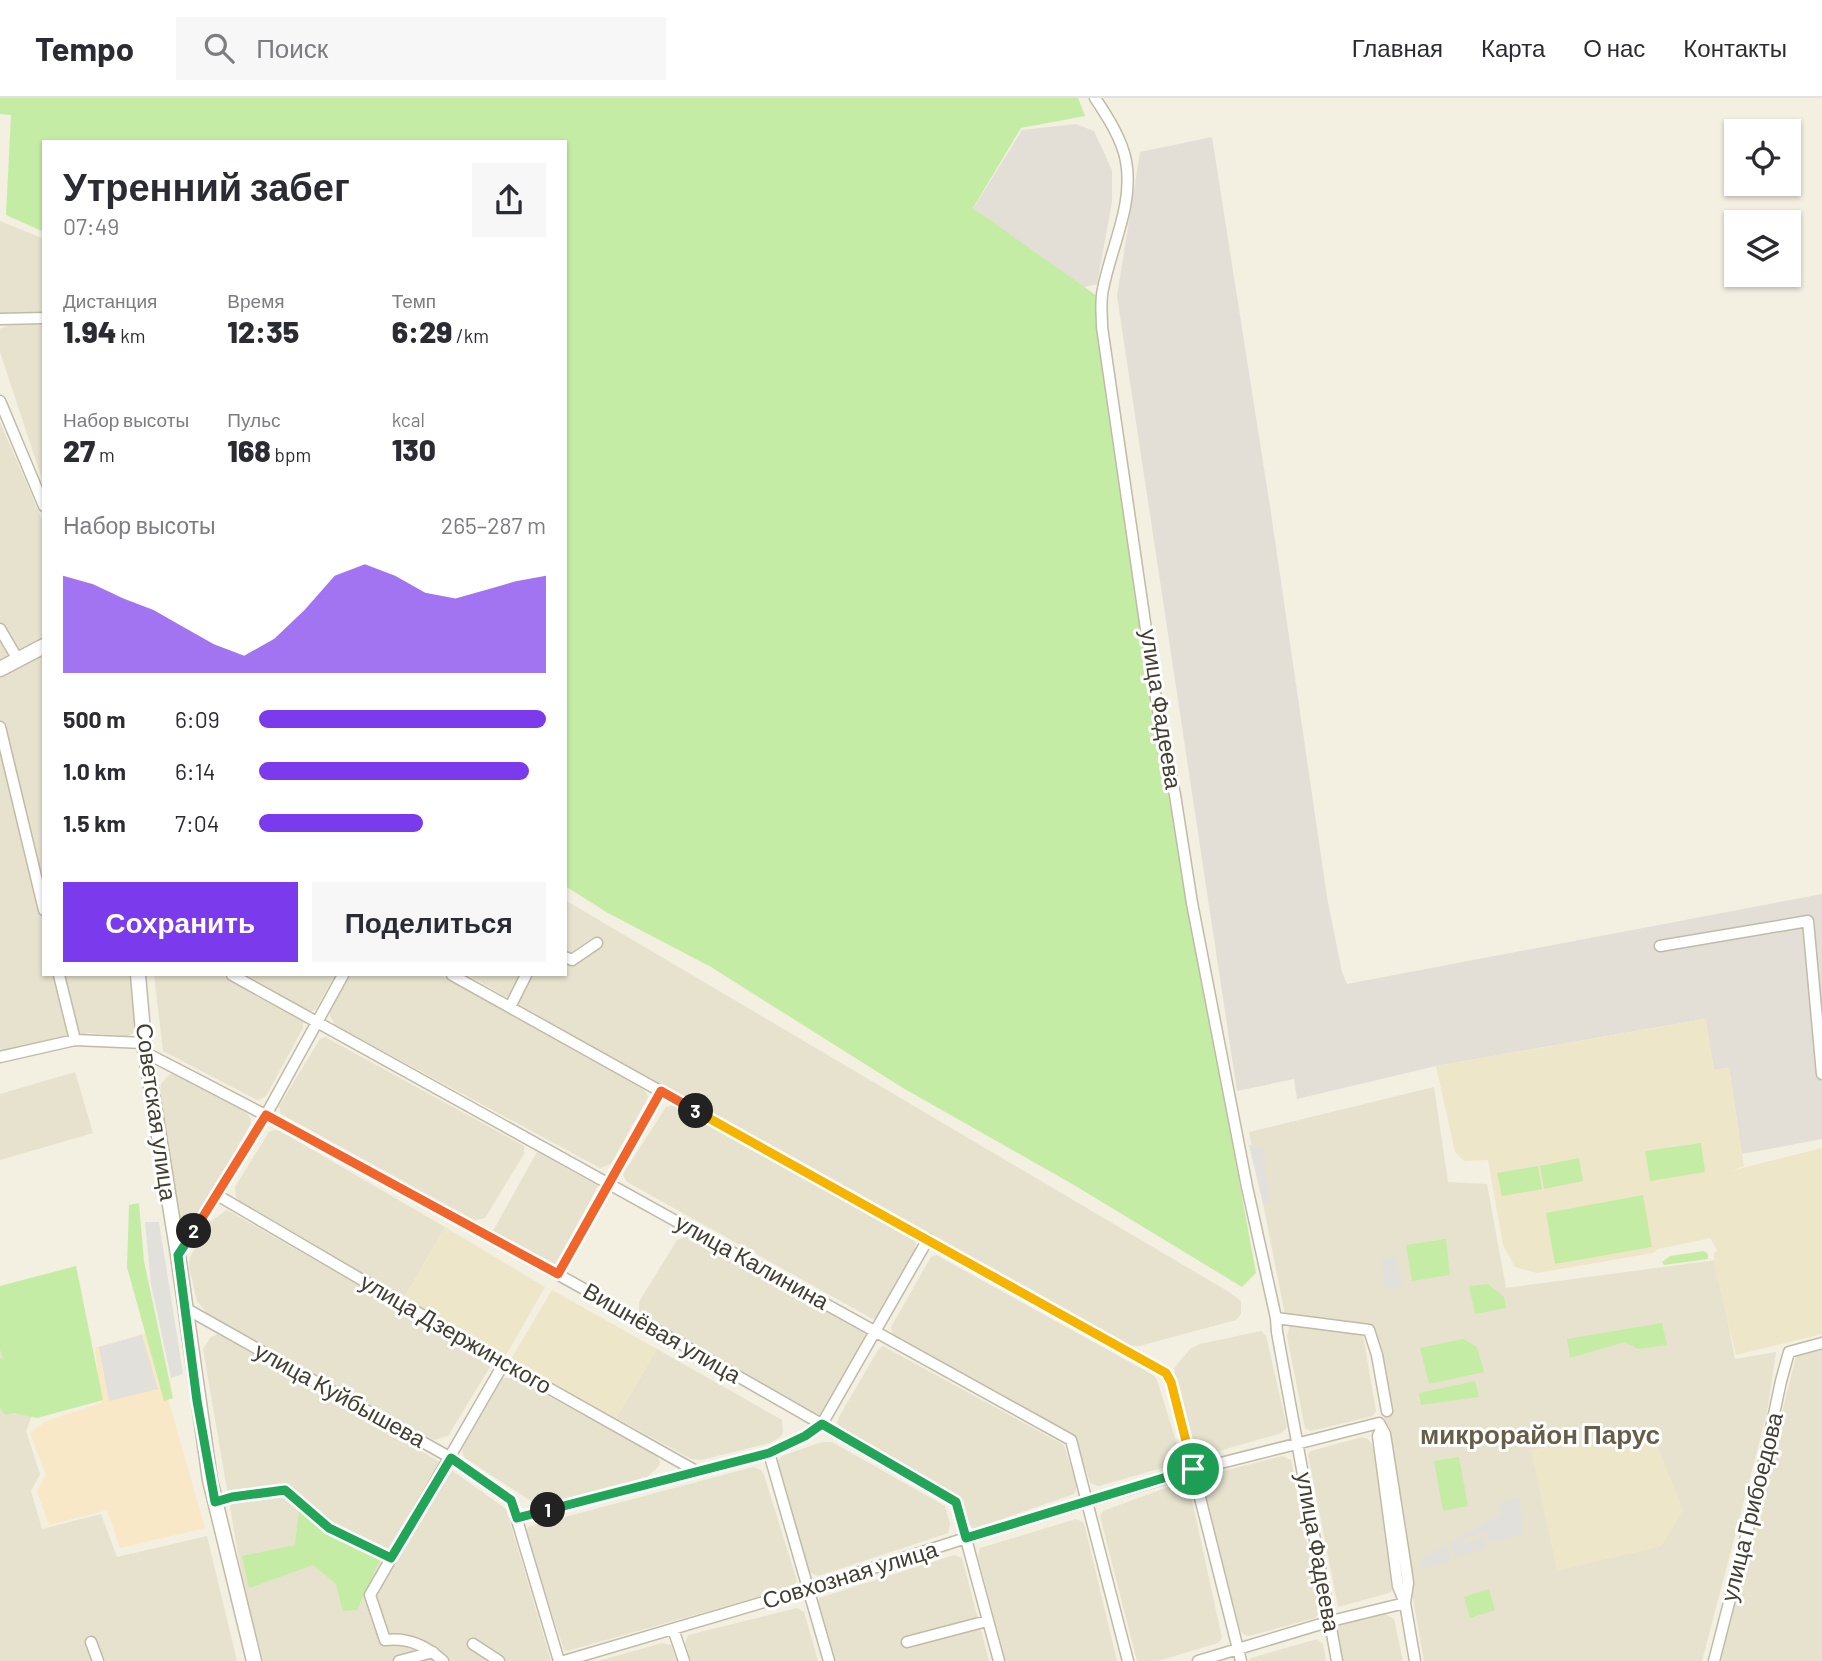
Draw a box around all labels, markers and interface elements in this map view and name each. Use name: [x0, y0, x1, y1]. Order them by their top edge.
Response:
search box: [176, 17, 666, 80]
text: Tempo: [35, 28, 134, 68]
icon: search: [200, 29, 238, 67]
text: Поиск: [256, 32, 328, 63]
text: Главная: [1352, 33, 1443, 62]
text: Карта: [1481, 33, 1545, 62]
text: О нас: [1583, 33, 1645, 62]
text: Контакты: [1683, 33, 1787, 62]
map controls: [1724, 119, 1801, 287]
button: locate: [1724, 119, 1801, 196]
text: Утренний забег: [63, 163, 350, 209]
button: share: [472, 163, 546, 237]
button: layers: [1724, 210, 1801, 287]
text: 07:49: [63, 212, 119, 240]
text: Дистанция: [63, 289, 157, 312]
text: Время: [227, 289, 285, 312]
text: Темп: [392, 289, 436, 312]
text: 1.94: [63, 313, 116, 349]
text: 12:35: [227, 313, 299, 349]
text: 6:29: [392, 313, 452, 349]
text: km: [116, 324, 145, 347]
text: /km: [452, 324, 489, 347]
text: Набор высоты: [63, 408, 189, 431]
text: Пульс: [227, 408, 281, 431]
text: kcal: [392, 408, 425, 431]
text: 130: [392, 431, 436, 467]
text: 27: [63, 432, 95, 468]
text: 168: [227, 432, 271, 468]
text: m: [95, 443, 115, 466]
text: bpm: [271, 443, 311, 466]
text: Набор высоты: [63, 511, 216, 539]
text: 265–287 m: [441, 511, 546, 539]
street label: улица Фадеева: [1135, 627, 1189, 791]
text: 500 m: [63, 705, 125, 733]
text: 6:09: [175, 705, 220, 733]
text: 1.0 km: [63, 757, 126, 785]
text: 6:14: [175, 757, 215, 785]
text: 1.5 km: [63, 809, 126, 837]
text: 7:04: [175, 809, 219, 837]
button: Сохранить: [63, 882, 298, 962]
button: Поделиться: [312, 882, 546, 962]
street label: Советская улица: [131, 1021, 183, 1203]
pin: 3: [678, 1094, 714, 1128]
text: 3: [690, 1099, 701, 1122]
street label: улица Калинина: [671, 1207, 834, 1315]
pin: 2: [176, 1214, 212, 1248]
text: 2: [188, 1219, 199, 1242]
street label: улица Дзержинского: [356, 1267, 557, 1399]
street label: Вишнёвая улица: [579, 1276, 746, 1389]
street label: улица Куйбышева: [250, 1336, 431, 1453]
street label: улица Грибоедова: [1714, 1409, 1788, 1604]
district label: микрорайон Парус: [1420, 1418, 1660, 1449]
pin: [1163, 1439, 1223, 1499]
icon: arrive: [1174, 1450, 1212, 1488]
street label: улица Фадеева: [1291, 1470, 1347, 1634]
pin: 1: [530, 1492, 566, 1528]
text: 1: [544, 1498, 551, 1521]
street label: Совхозная улица: [759, 1534, 941, 1614]

